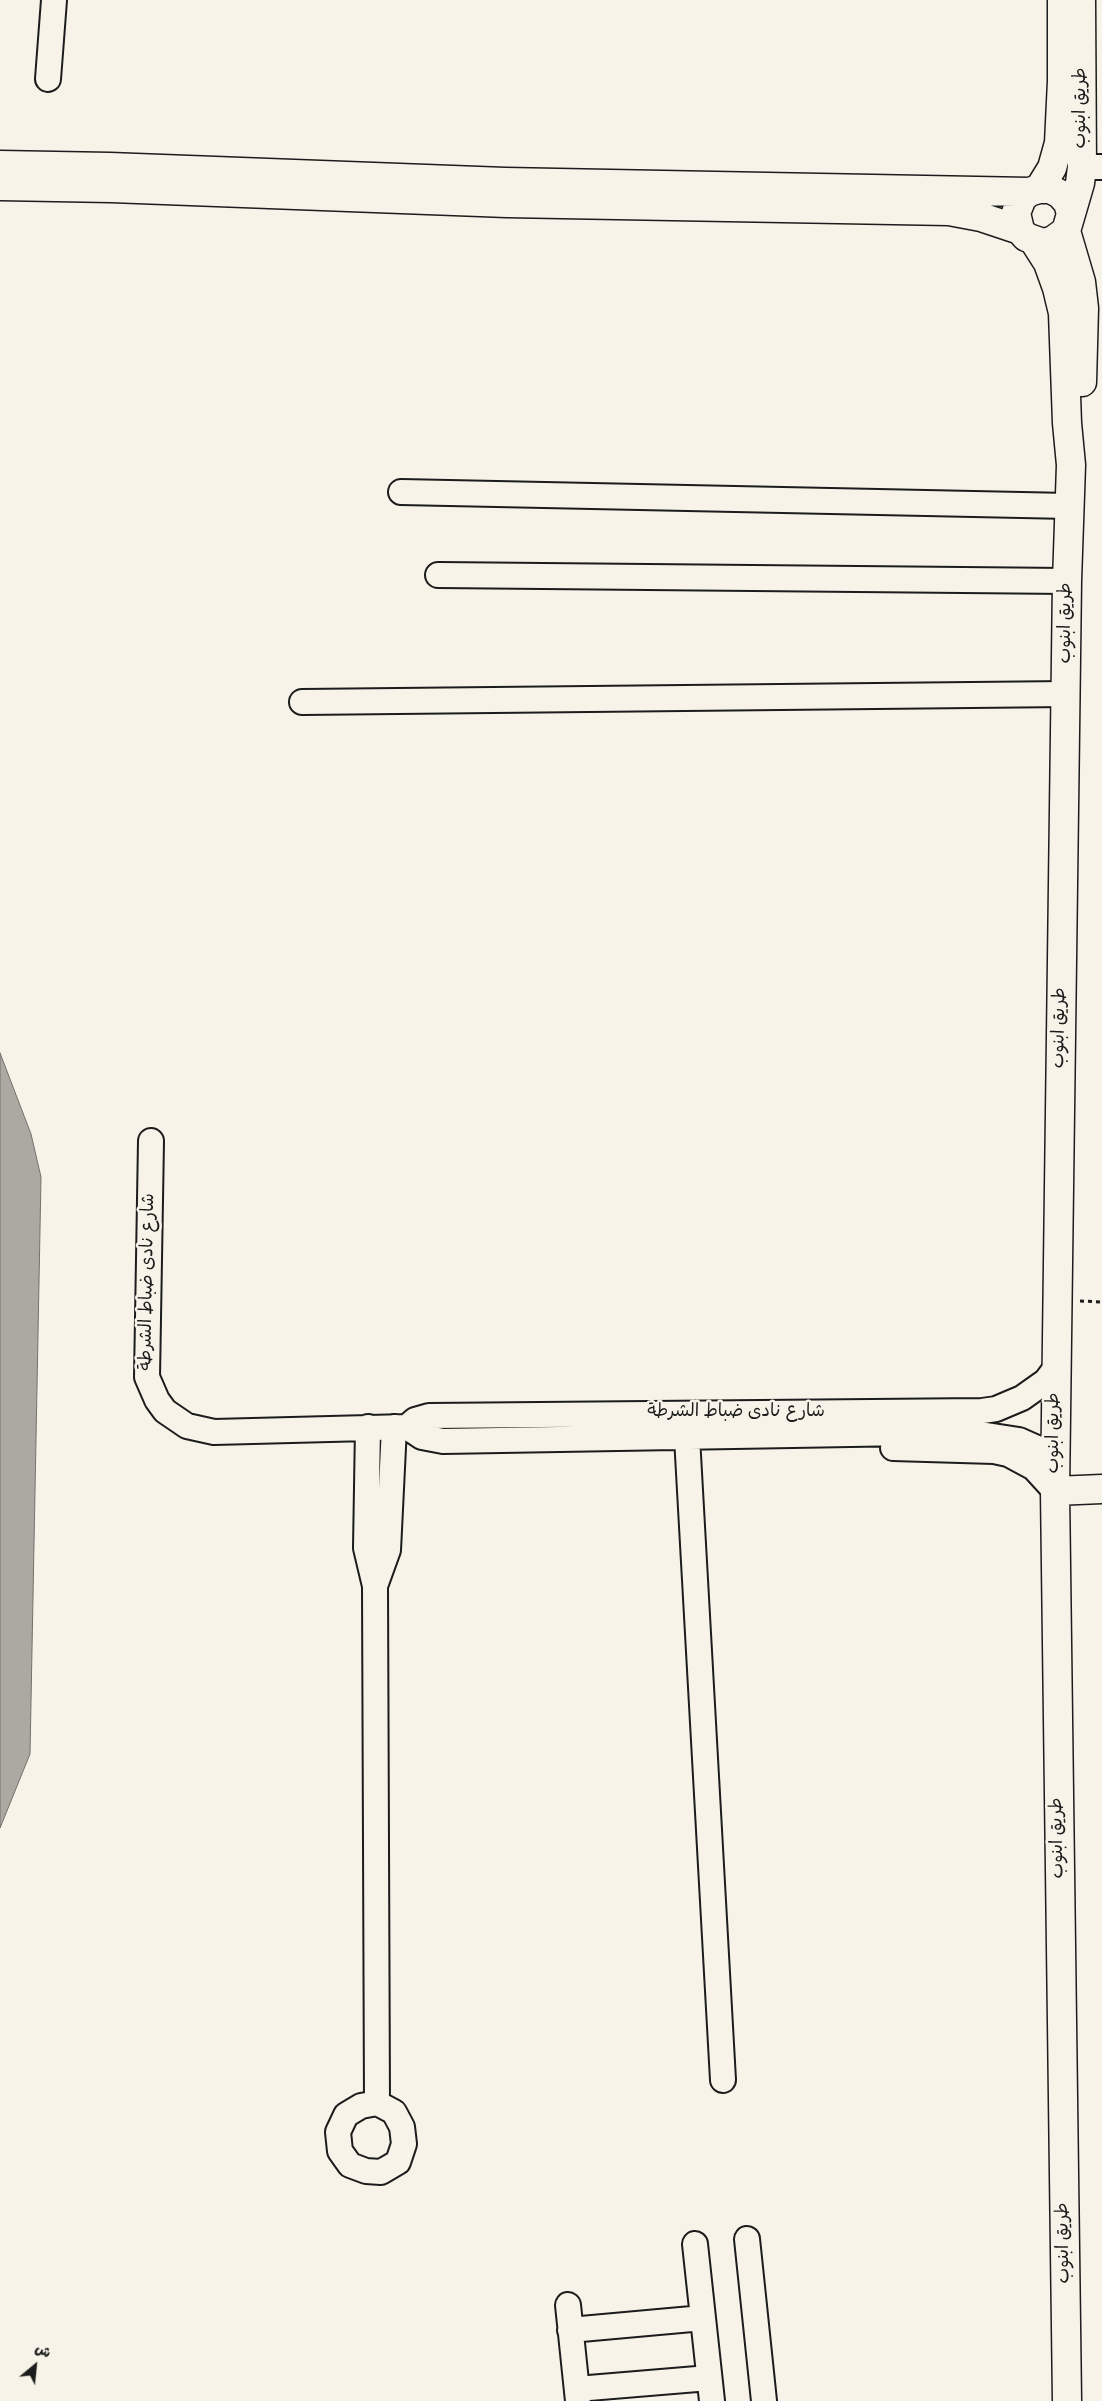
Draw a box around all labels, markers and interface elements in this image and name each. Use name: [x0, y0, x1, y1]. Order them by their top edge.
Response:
street label: طريق ابنوب: [1071, 67, 1093, 149]
street label: طريق ابنوب: [1056, 582, 1078, 664]
street label: طريق ابنوب: [1049, 987, 1073, 1069]
street label: شارع نادى ضباط الشرطة: [137, 1193, 161, 1371]
street label: طريق ابنوب: [1044, 1392, 1066, 1474]
street label: شارع نادى ضباط الشرطة: [647, 1402, 825, 1424]
street label: طريق ابنوب: [1047, 1797, 1071, 1879]
street label: طريق ابنوب: [1053, 2202, 1077, 2284]
north arrow: [10, 2341, 60, 2391]
text: ش: [31, 2341, 53, 2363]

